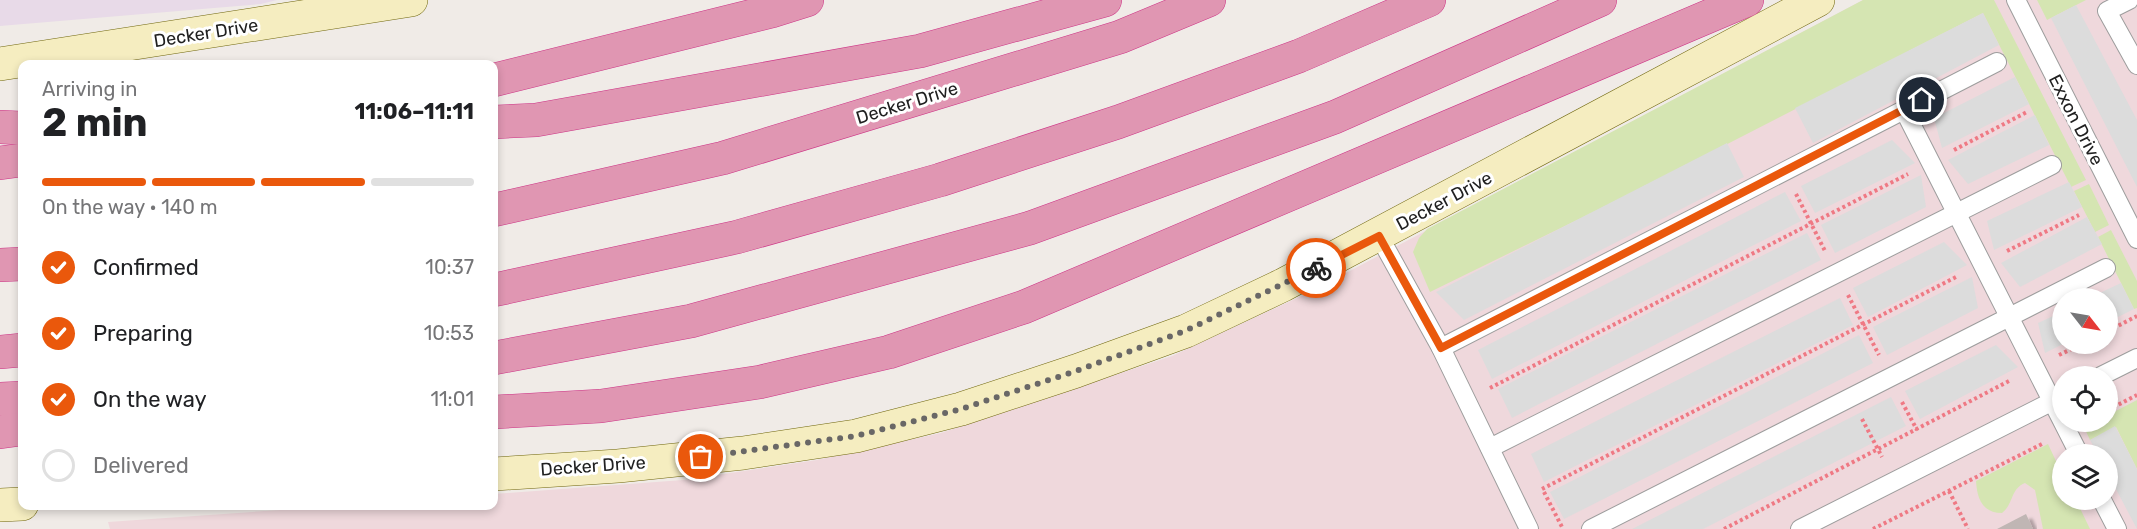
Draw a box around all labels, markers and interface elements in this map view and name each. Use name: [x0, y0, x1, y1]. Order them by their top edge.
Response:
street label: Decker Drive: [152, 14, 260, 52]
street label: Exxon Drive: [2044, 71, 2108, 169]
pin: [1896, 74, 1947, 125]
text: Arriving in: [42, 77, 137, 101]
street label: Decker Drive: [853, 77, 961, 129]
icon: home: [1905, 83, 1938, 116]
text: 11:06–11:11: [354, 98, 474, 125]
text: 2 min: [42, 100, 148, 146]
street label: Decker Drive: [1392, 167, 1496, 235]
text: On the way · 140 m: [42, 195, 218, 219]
courier: [1286, 238, 1346, 298]
icon: check: [42, 251, 75, 284]
icon: bike: [1300, 252, 1333, 285]
text: Confirmed: [93, 254, 199, 281]
text: 10:37: [425, 255, 474, 279]
north arrow: [2052, 288, 2118, 354]
map controls: [2052, 288, 2118, 510]
icon: check: [42, 317, 75, 350]
text: Preparing: [93, 320, 193, 347]
text: 10:53: [424, 321, 474, 345]
button: locate: [2052, 366, 2118, 432]
icon: check: [42, 383, 75, 416]
text: On the way: [93, 386, 207, 413]
text: 11:01: [431, 387, 474, 411]
pin: [675, 431, 726, 482]
icon: bag: [684, 440, 717, 473]
button: layers: [2052, 444, 2118, 510]
street label: Decker Drive: [540, 451, 646, 481]
text: Delivered: [93, 452, 189, 479]

